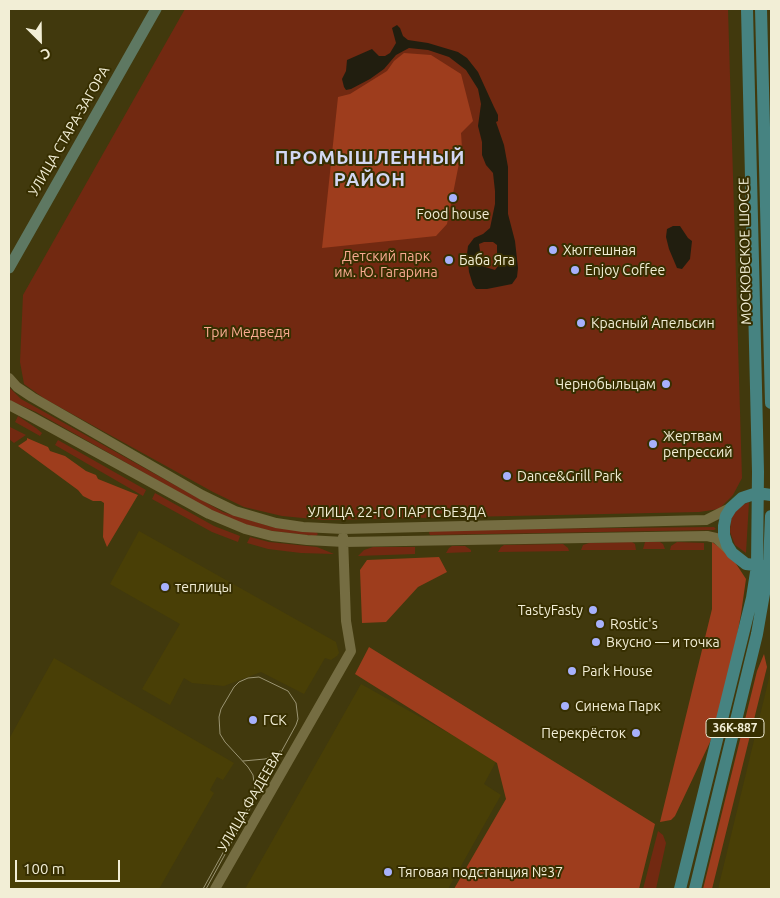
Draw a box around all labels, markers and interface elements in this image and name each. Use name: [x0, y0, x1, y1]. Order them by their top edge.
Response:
north arrow: [15, 15, 65, 65]
text: С: [39, 45, 53, 63]
street label: УЛИЦА СТАРА-ЗАГОРА: [25, 63, 113, 199]
district label: ПРОМЫШЛЕННЫЙ РАЙОН: [273, 147, 467, 191]
street label: МОСКОВСКОЕ ШОССЕ: [735, 177, 755, 325]
marker: Food house: [447, 192, 459, 204]
place label: Food house: [416, 206, 490, 222]
place label: Хюггешная: [563, 242, 636, 258]
marker: Хюггешная: [547, 244, 559, 256]
park label: Детский парк им. Ю. Гагарина: [334, 248, 438, 280]
place label: Баба Яга: [459, 252, 515, 268]
marker: Баба Яга: [443, 254, 455, 266]
place label: Enjoy Coffee: [585, 262, 665, 278]
marker: Enjoy Coffee: [569, 264, 581, 276]
place label: Красный Апельсин: [591, 315, 715, 331]
marker: Красный Апельсин: [575, 317, 587, 329]
park label: Три Медведя: [204, 324, 290, 340]
place label: Чернобыльцам: [556, 376, 656, 392]
marker: Чернобыльцам: [660, 378, 672, 390]
place label: Жертвам репрессий: [663, 428, 732, 461]
marker: Жертвам репрессий: [647, 438, 659, 450]
place label: Dance&Grill Park: [517, 468, 622, 484]
marker: Dance&Grill Park: [501, 470, 513, 482]
street label: УЛИЦА 22-ГО ПАРТСЪЕЗДА: [308, 504, 486, 520]
place label: теплицы: [175, 579, 232, 595]
marker: теплицы: [159, 581, 171, 593]
place label: TastyFasty: [518, 602, 583, 618]
marker: TastyFasty: [587, 604, 599, 616]
place label: Rostic's: [610, 616, 658, 632]
marker: Rostic's: [594, 618, 606, 630]
place label: Вкусно — и точка: [606, 634, 720, 650]
marker: Вкусно — и точка: [590, 636, 602, 648]
place label: Park House: [582, 663, 653, 679]
marker: Park House: [566, 665, 578, 677]
place label: Синема Парк: [575, 698, 661, 714]
marker: Синема Парк: [559, 700, 571, 712]
place label: ГСК: [263, 712, 287, 728]
marker: ГСК: [247, 714, 259, 726]
road number: 36К-887: [706, 718, 764, 738]
place label: Перекрёсток: [541, 725, 626, 741]
marker: Перекрёсток: [630, 727, 642, 739]
street label: УЛИЦА ФАДЕЕВА: [214, 747, 286, 855]
scale bar: [18, 850, 122, 882]
text: 100 m: [23, 860, 65, 877]
place label: Тяговая подстанция №37: [398, 864, 563, 880]
marker: Тяговая подстанция №37: [382, 866, 394, 878]

